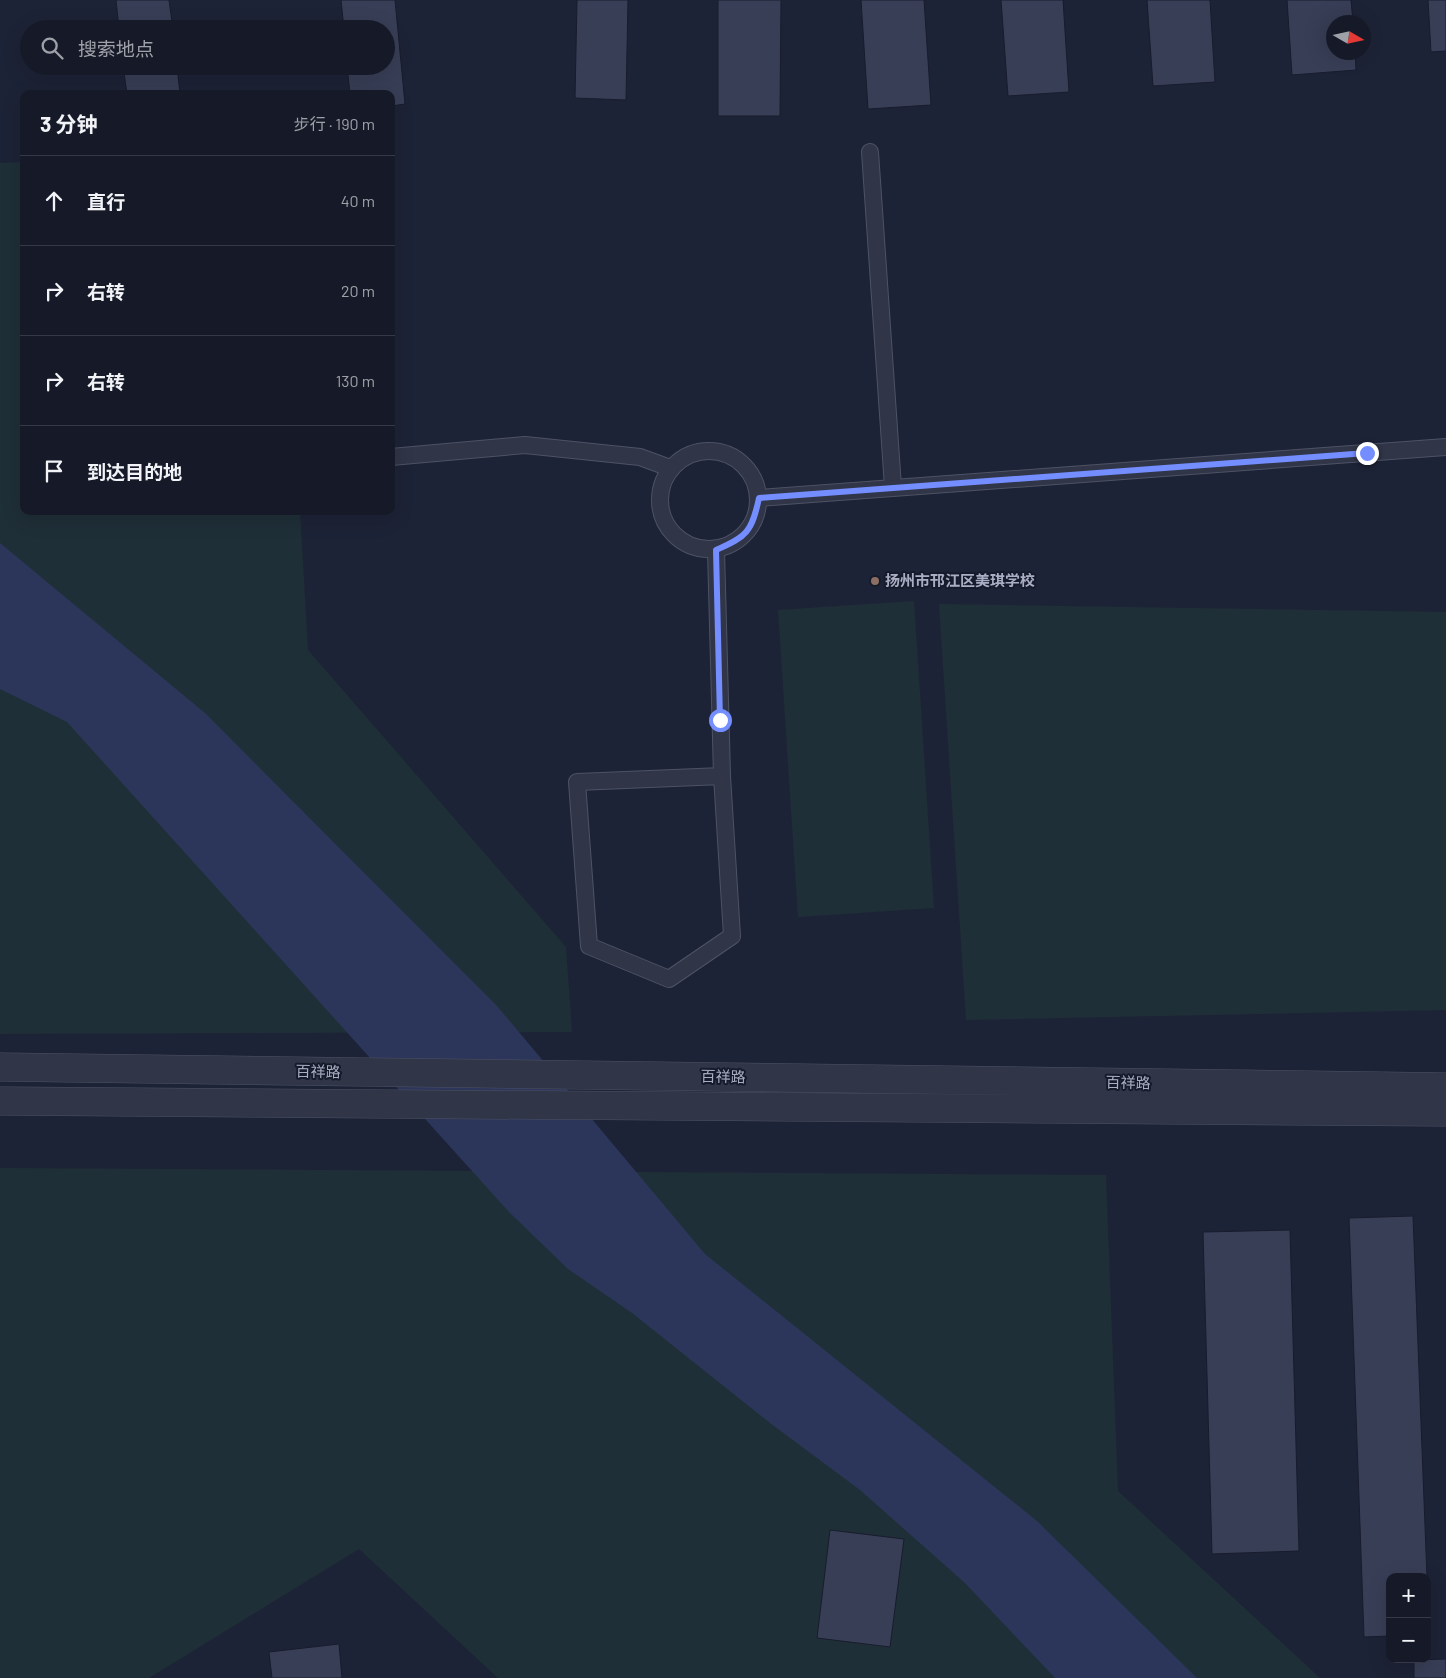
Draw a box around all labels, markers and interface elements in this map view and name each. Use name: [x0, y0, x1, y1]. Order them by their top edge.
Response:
north arrow: [1326, 15, 1371, 60]
search box: [20, 20, 395, 75]
icon: search: [38, 34, 66, 62]
text: 搜索地点: [78, 37, 154, 60]
text: 3 分钟: [40, 111, 98, 136]
text: 步行 · 190 m: [294, 114, 375, 133]
icon: ahead: [40, 187, 68, 215]
text: 直行: [87, 190, 125, 213]
text: 40 m: [341, 191, 375, 210]
icon: right: [40, 277, 68, 305]
text: 右转: [87, 280, 125, 303]
text: 20 m: [341, 281, 375, 300]
icon: right: [40, 367, 68, 395]
text: 右转: [87, 370, 125, 393]
text: 130 m: [336, 371, 375, 390]
route end: [1356, 442, 1379, 465]
icon: arrive: [40, 457, 68, 485]
text: 到达目的地: [87, 460, 182, 483]
place label: 扬州市邗江区美琪学校: [885, 571, 1035, 589]
marker: 扬州市邗江区美琪学校: [869, 575, 881, 587]
route start: [709, 709, 732, 732]
street label: 百祥路: [295, 1062, 341, 1080]
street label: 百祥路: [700, 1067, 746, 1085]
street label: 百祥路: [1105, 1073, 1151, 1091]
map controls: [1386, 1573, 1431, 1663]
button: +: [1386, 1573, 1431, 1618]
button: −: [1386, 1618, 1431, 1663]

